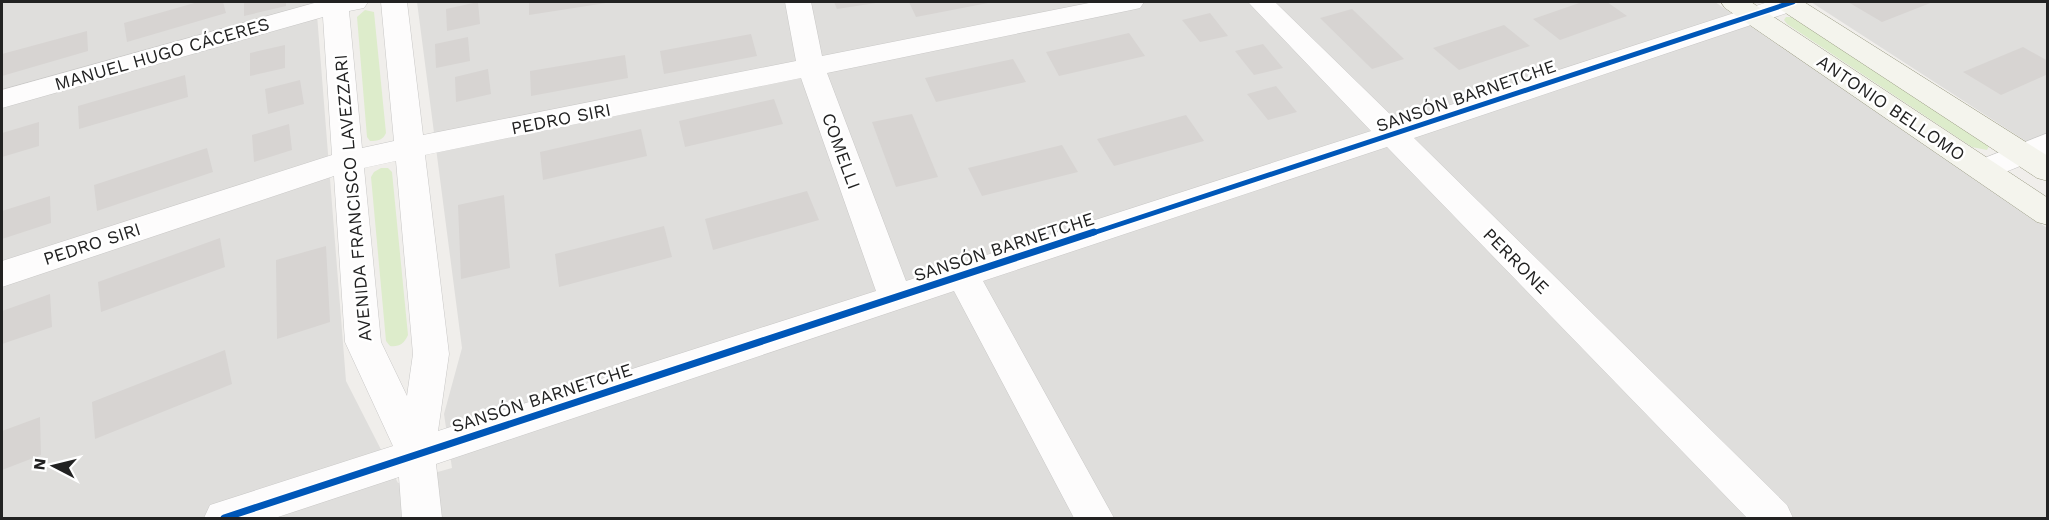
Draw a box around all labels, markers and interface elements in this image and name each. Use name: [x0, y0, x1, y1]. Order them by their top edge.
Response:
street label: MANUEL HUGO CÁCERES: [52, 13, 272, 94]
street label: ANTONIO BELLOMO: [1813, 50, 1969, 165]
street label: AVENIDA FRANCISCO LAVEZZARI: [329, 54, 376, 342]
street label: SANSÓN BARNETCHE: [1373, 55, 1558, 136]
street label: PEDRO SIRI: [509, 99, 613, 138]
street label: COMELLI: [818, 110, 865, 192]
street label: SANSÓN BARNETCHE: [911, 207, 1097, 286]
street label: PEDRO SIRI: [41, 218, 143, 269]
street label: PERRONE: [1479, 223, 1554, 298]
street label: SANSÓN BARNETCHE: [449, 358, 635, 437]
north arrow: [24, 436, 84, 496]
text: N: [29, 457, 50, 471]

